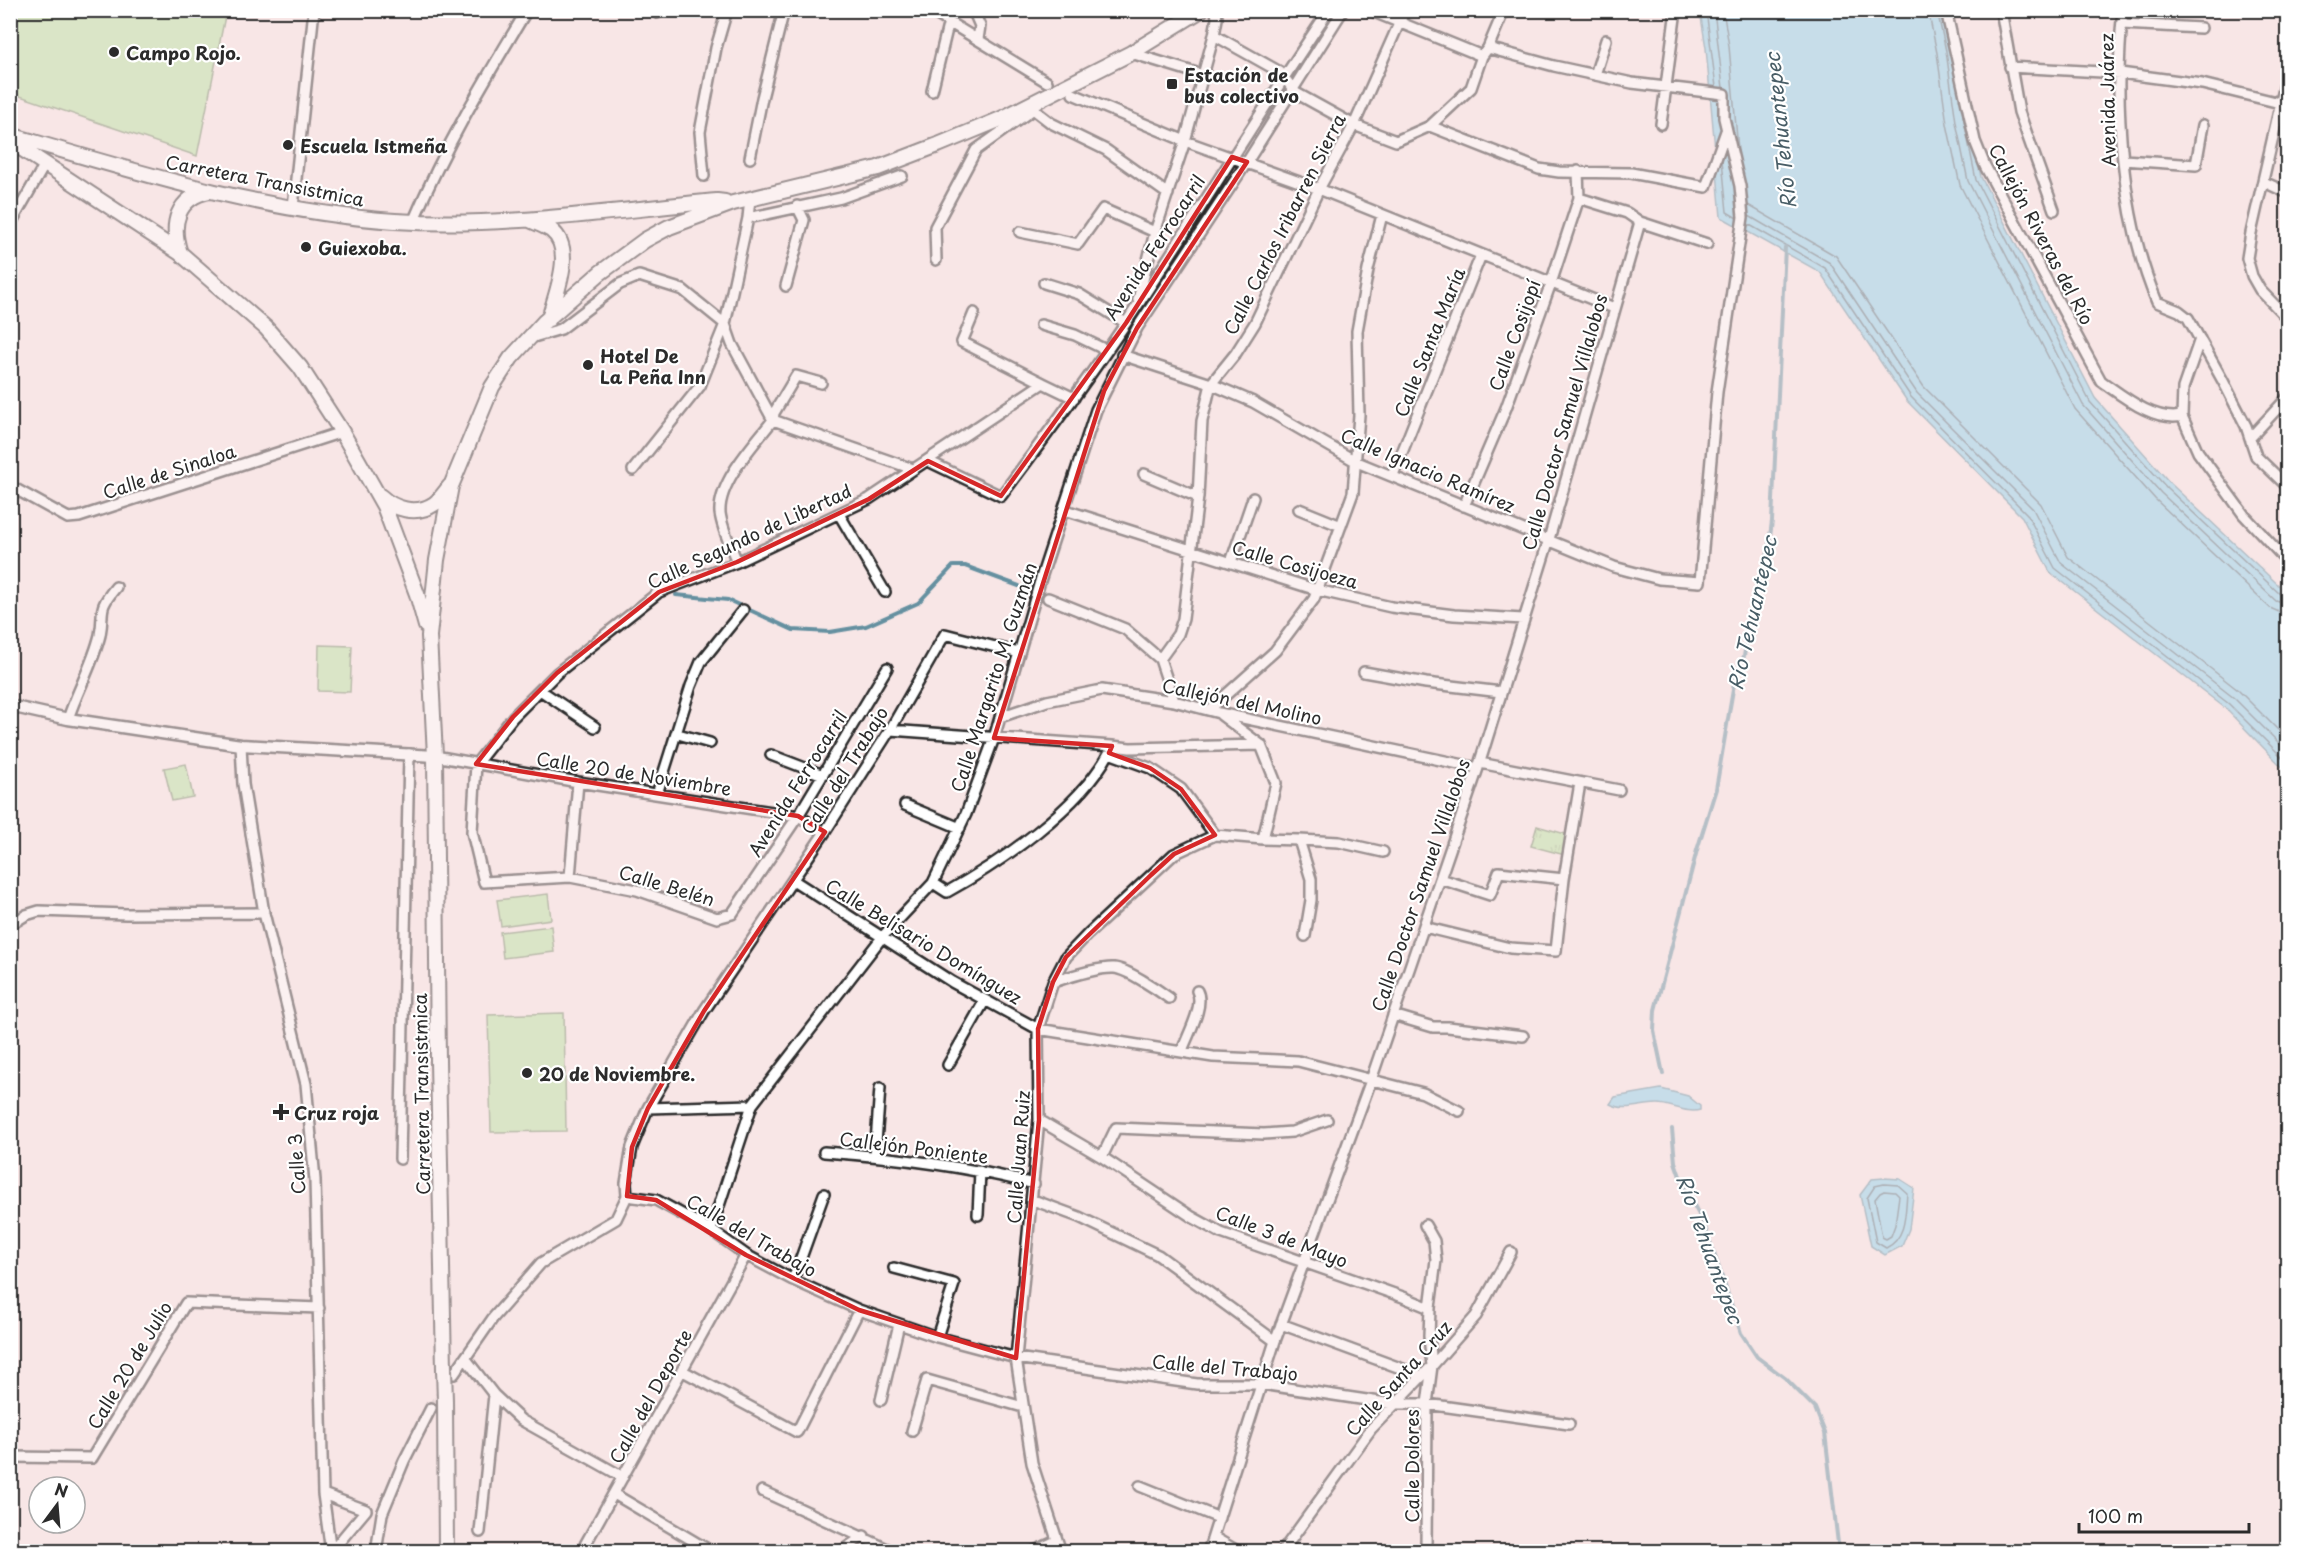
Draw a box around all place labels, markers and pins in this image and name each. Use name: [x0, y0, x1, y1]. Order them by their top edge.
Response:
place label: Campo Rojo.: [126, 39, 241, 66]
marker: Campo Rojo.: [107, 45, 121, 59]
place label: Estación de bus colectivo: [1184, 61, 1299, 109]
marker: Estación de bus colectivo: [1165, 77, 1179, 91]
place label: Escuela Istmeña: [300, 132, 448, 159]
marker: Escuela Istmeña: [281, 138, 295, 152]
place label: Guiexoba.: [318, 234, 407, 261]
marker: Guiexoba.: [299, 240, 313, 254]
place label: Hotel De La Peña Inn: [600, 342, 706, 390]
marker: Hotel De La Peña Inn: [581, 358, 595, 372]
place label: 20 de Noviembre.: [539, 1060, 695, 1087]
marker: 20 de Noviembre.: [520, 1066, 534, 1080]
place label: Cruz roja: [294, 1099, 379, 1126]
marker: Cruz roja: [272, 1103, 290, 1121]

